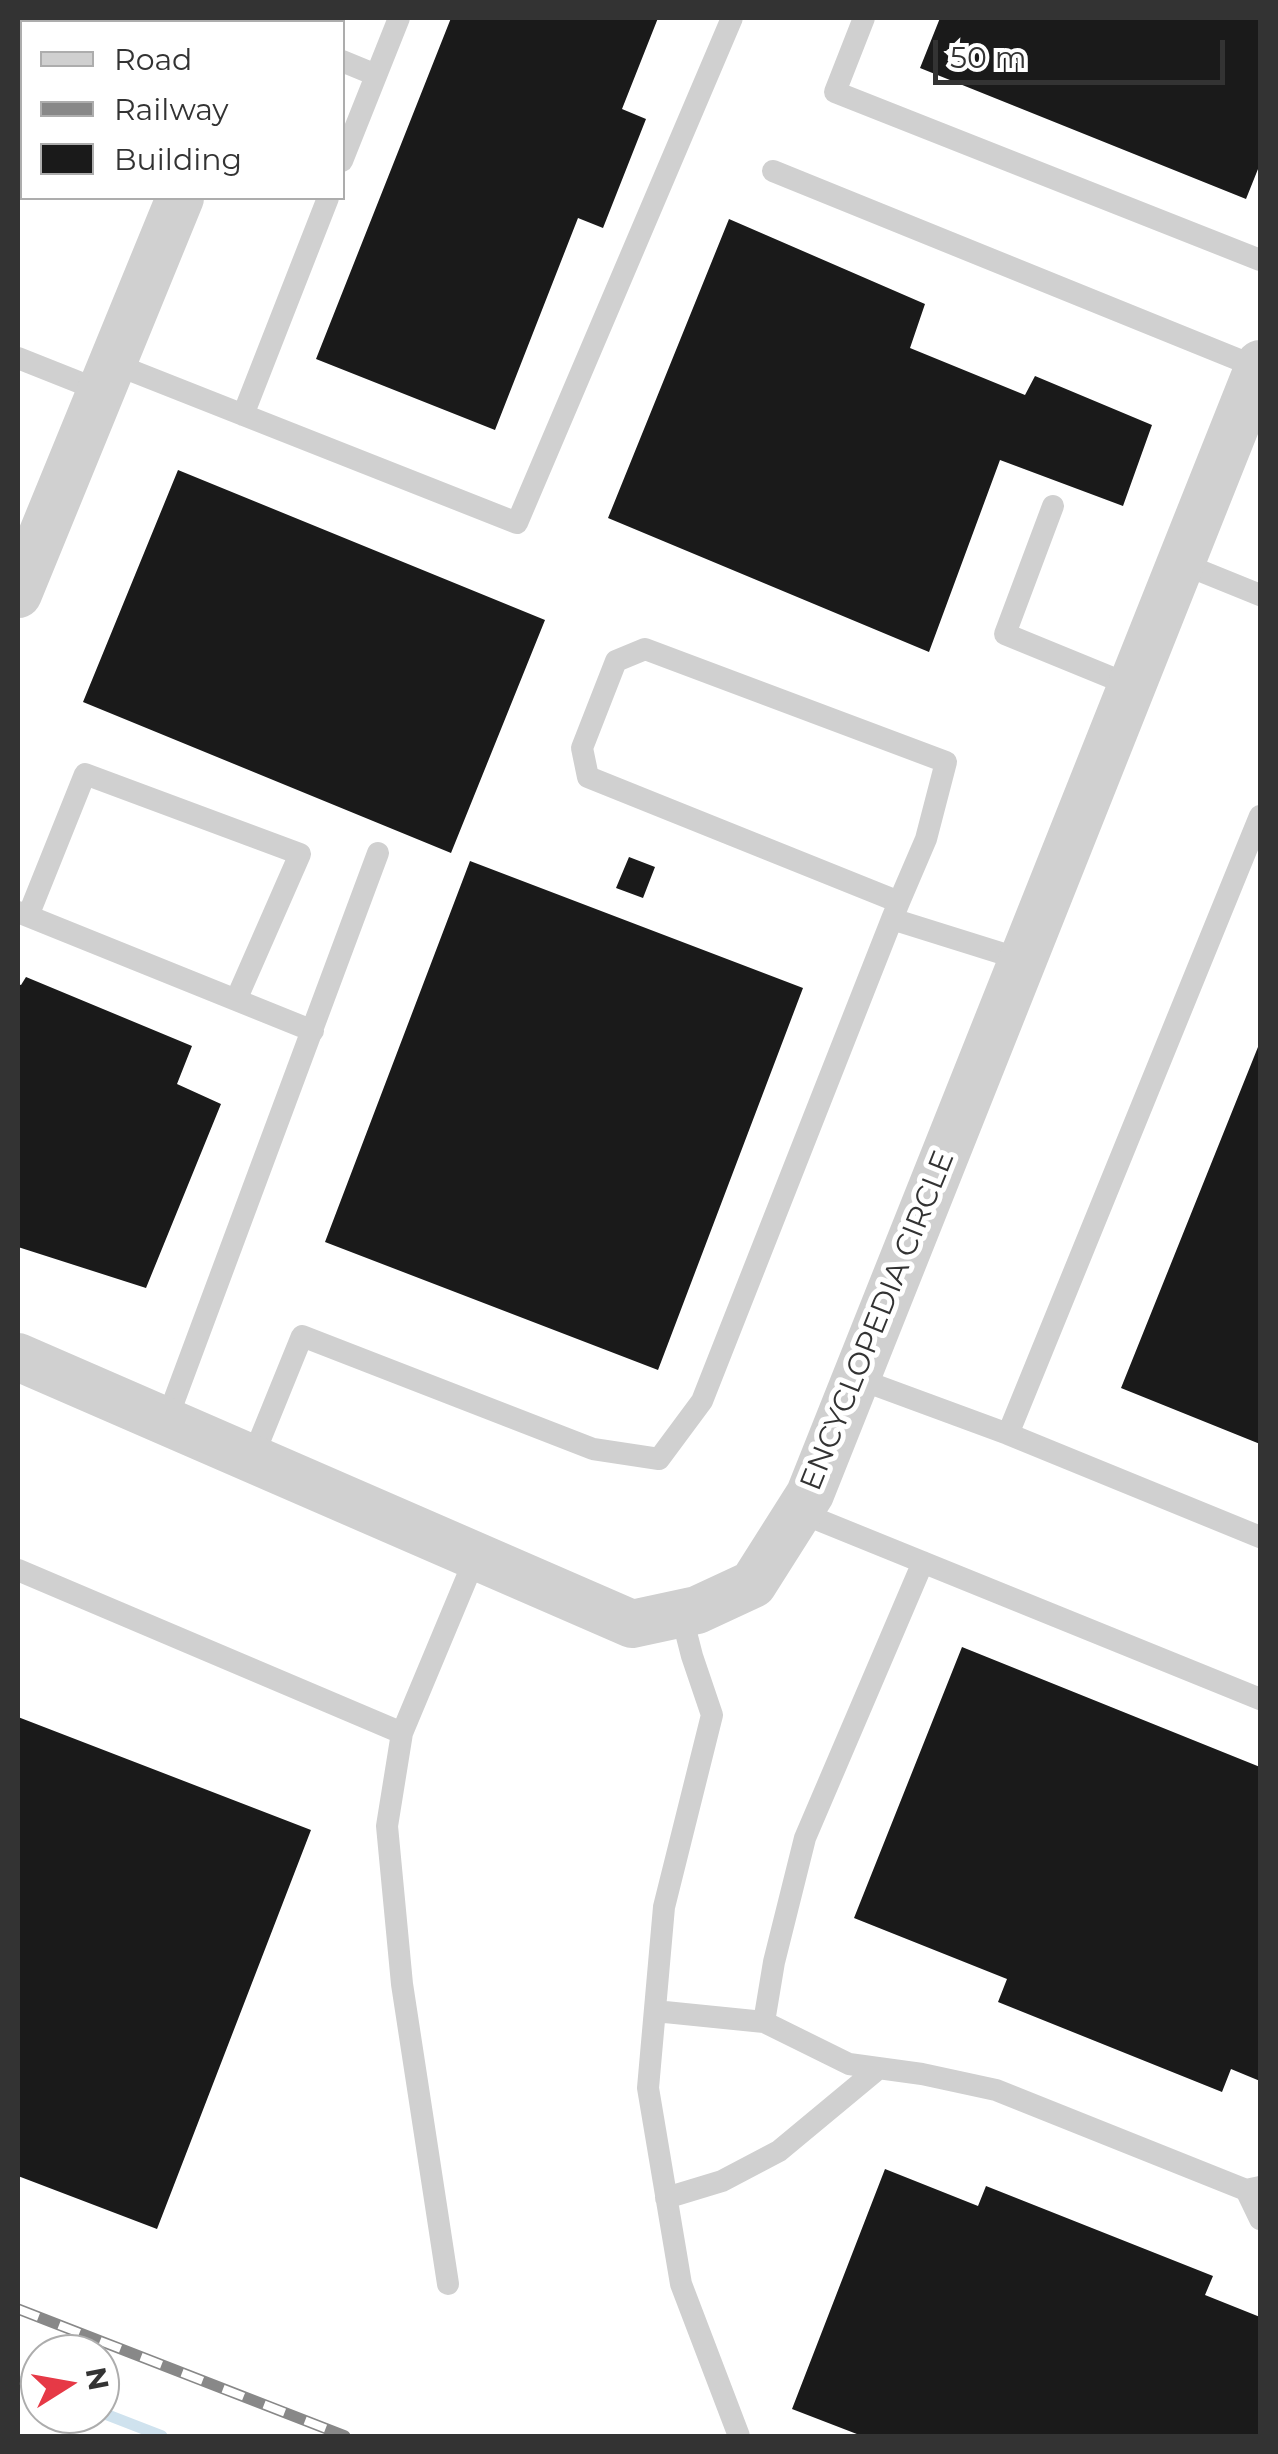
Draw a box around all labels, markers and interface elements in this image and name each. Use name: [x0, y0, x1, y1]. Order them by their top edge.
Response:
legend: [20, 20, 345, 200]
scale bar: [938, 20, 1230, 82]
text: 50 m: [950, 39, 1027, 76]
text: Road: [114, 41, 192, 78]
text: Railway: [114, 91, 229, 128]
text: Building: [114, 141, 242, 178]
street label: ENCYCLOPEDIA CIRCLE: [793, 1146, 963, 1496]
north arrow: [20, 2334, 120, 2434]
text: N: [79, 2364, 116, 2393]

